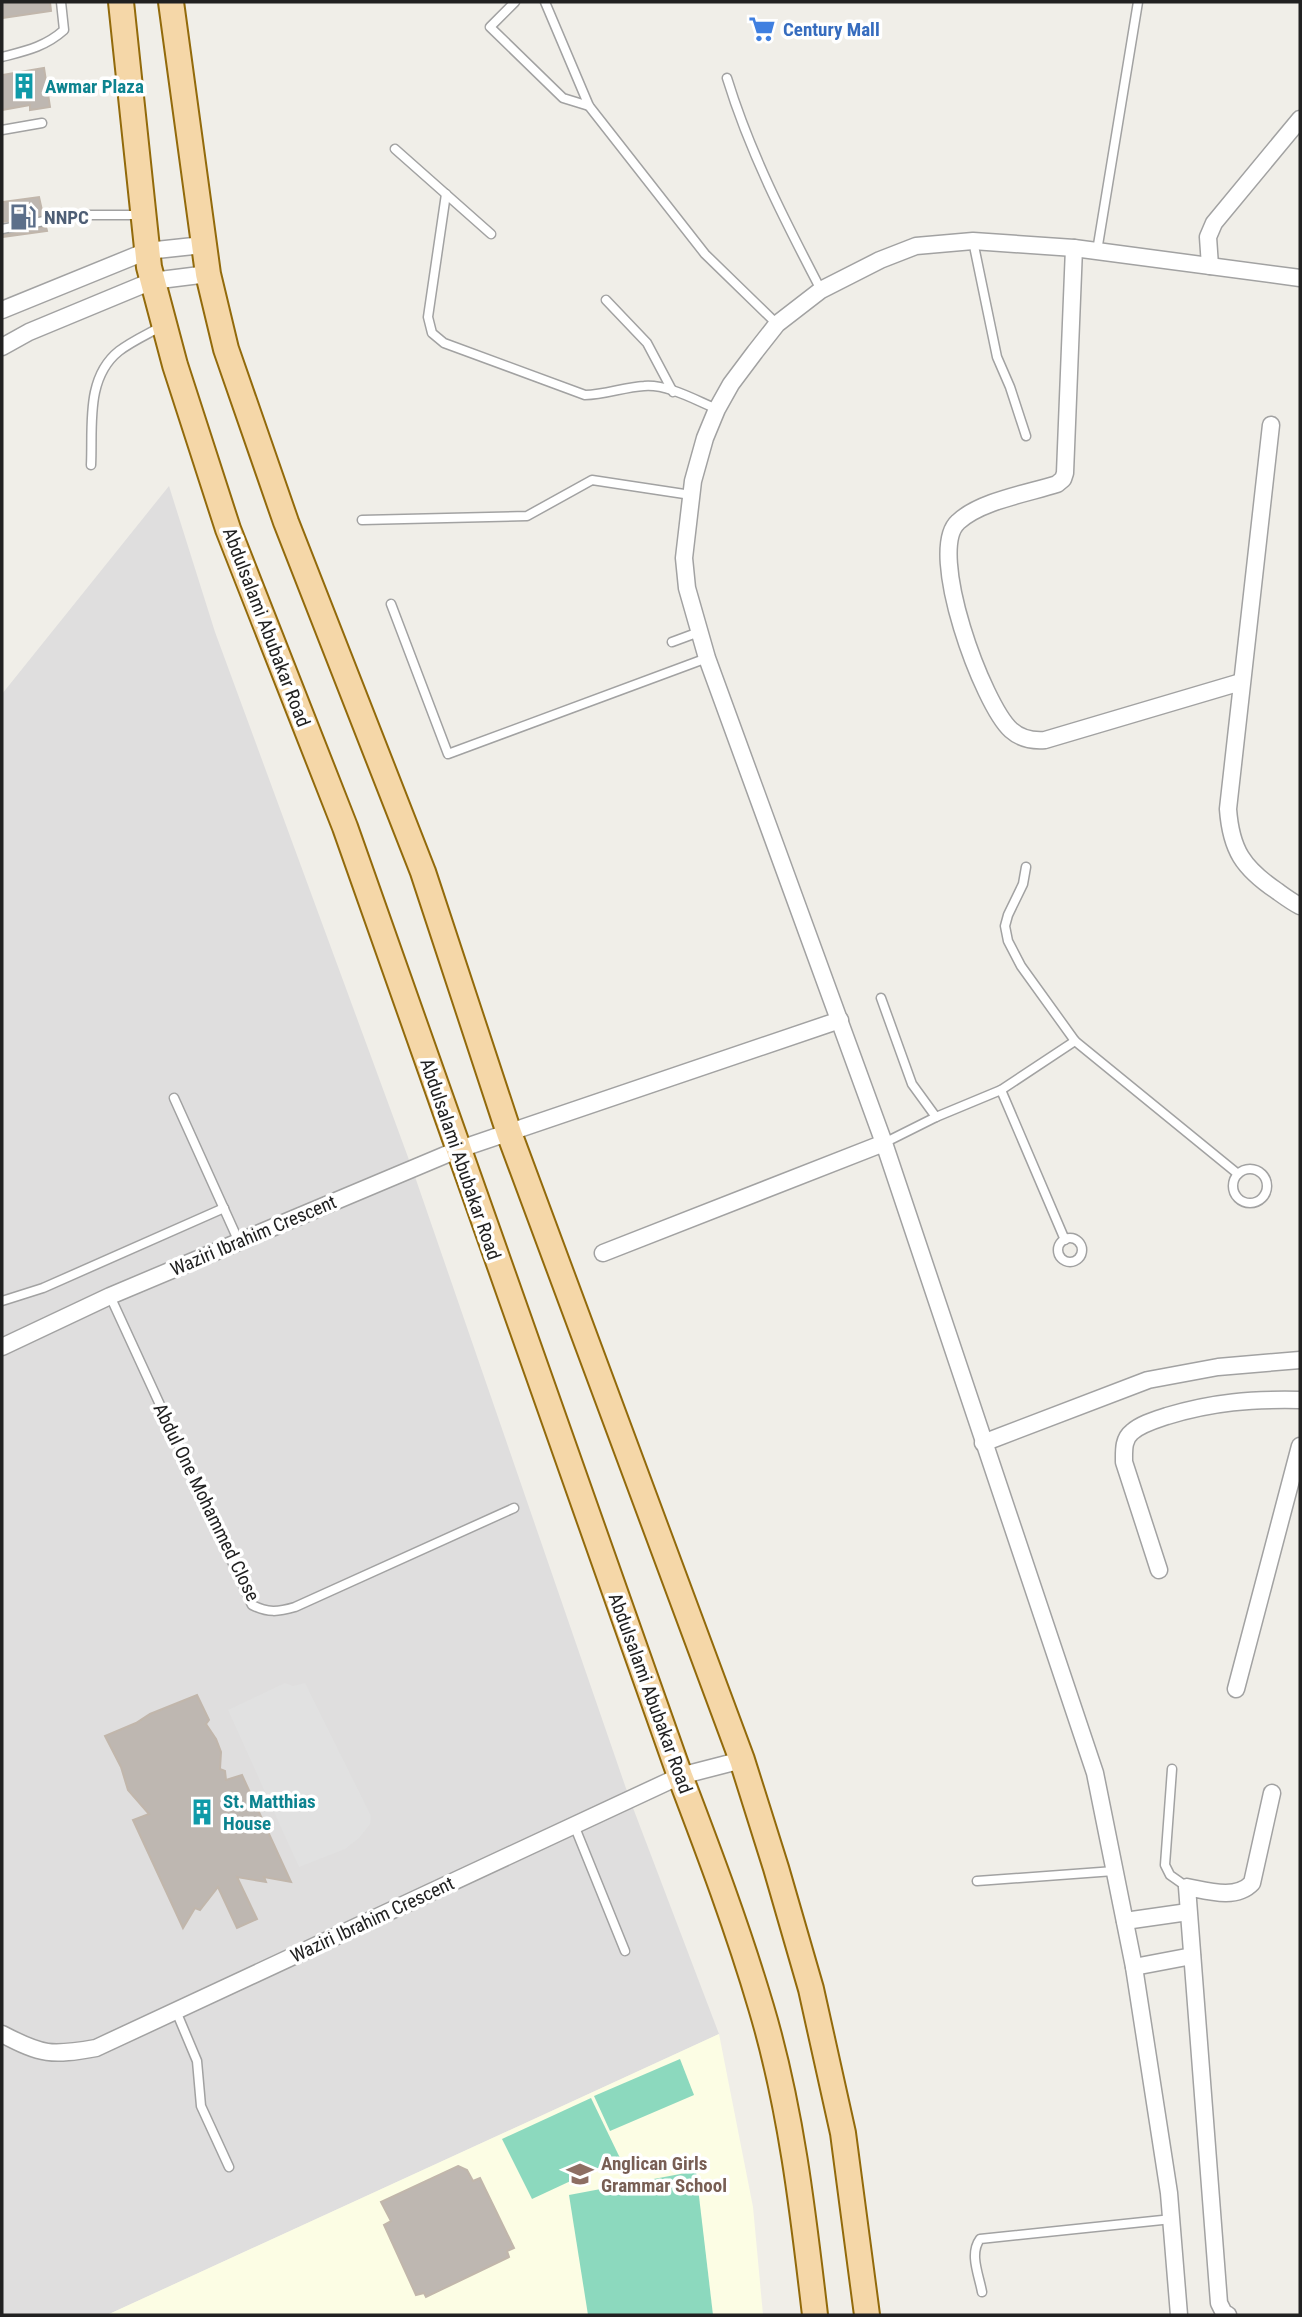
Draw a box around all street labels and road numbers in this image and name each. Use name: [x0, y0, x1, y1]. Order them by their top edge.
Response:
street label: Abdulsalami Abubakar Road: [218, 524, 315, 730]
street label: Abdulsalami Abubakar Road: [415, 1055, 506, 1263]
street label: Waziri Ibrahim Crescent: [167, 1190, 340, 1281]
street label: Abdul One Mohammed Close: [149, 1400, 265, 1605]
street label: Abdulsalami Abubakar Road: [604, 1590, 698, 1796]
street label: Waziri Ibrahim Crescent: [287, 1871, 458, 1967]

